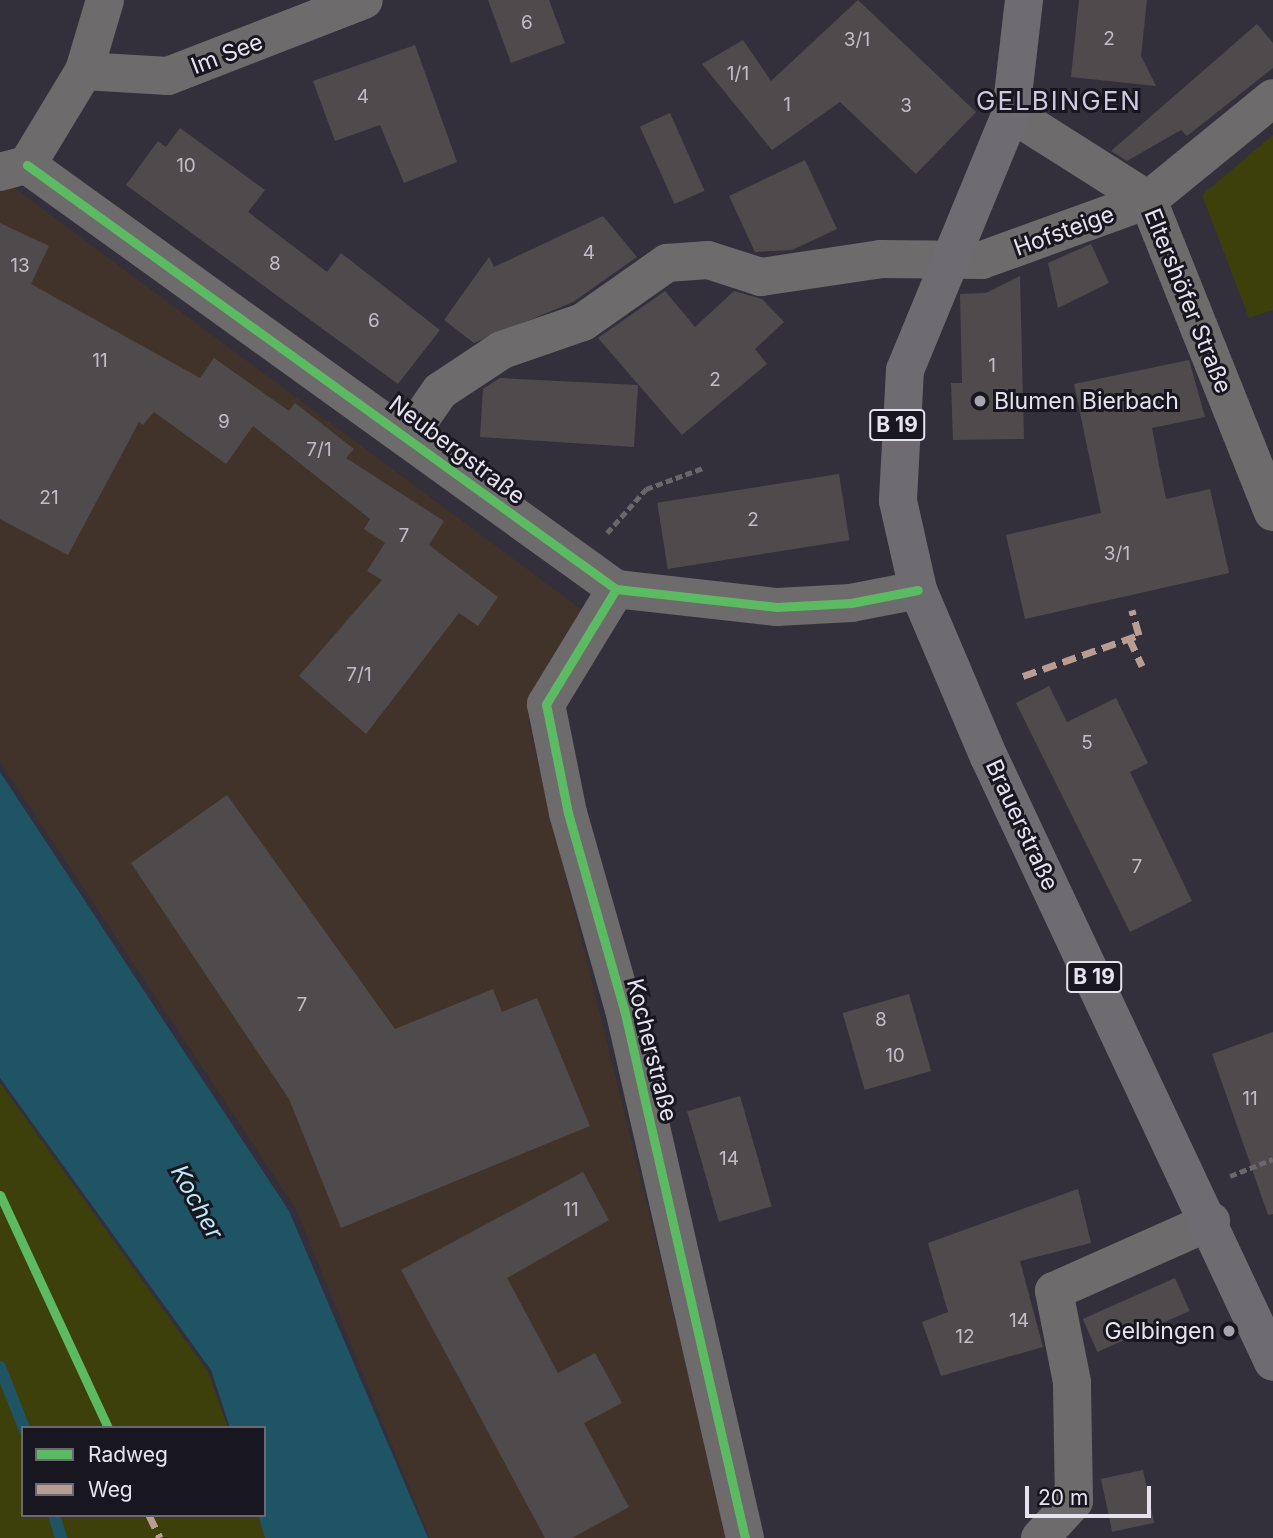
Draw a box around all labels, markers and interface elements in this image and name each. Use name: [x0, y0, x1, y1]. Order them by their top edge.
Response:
house number: 6: [521, 12, 533, 34]
street label: Im See: [187, 28, 267, 80]
house number: 2: [1103, 28, 1115, 50]
house number: 3/1: [844, 29, 870, 51]
house number: 1/1: [727, 63, 749, 85]
district label: GELBINGEN: [977, 85, 1141, 117]
house number: 4: [357, 86, 369, 108]
house number: 1: [783, 94, 791, 116]
house number: 3: [900, 95, 912, 117]
house number: 10: [176, 155, 196, 177]
street label: Hofsteige: [1010, 200, 1118, 262]
street label: Eltershöfer Straße: [1138, 205, 1238, 397]
house number: 4: [583, 242, 595, 264]
house number: 8: [269, 253, 281, 275]
house number: 13: [10, 255, 30, 277]
house number: 6: [368, 310, 380, 332]
house number: 11: [92, 350, 108, 372]
house number: 1: [988, 355, 996, 377]
house number: 2: [709, 369, 721, 391]
place label: Blumen Bierbach: [994, 387, 1179, 415]
street label: Neubergstraße: [384, 390, 530, 510]
marker: Blumen Bierbach: [972, 393, 988, 409]
road number: B 19: [869, 408, 925, 442]
house number: 9: [218, 411, 230, 433]
house number: 7/1: [306, 439, 332, 461]
house number: 21: [39, 487, 59, 509]
house number: 2: [747, 509, 759, 531]
house number: 7: [399, 525, 409, 547]
house number: 3/1: [1104, 543, 1130, 565]
house number: 7/1: [346, 664, 372, 686]
house number: 5: [1081, 732, 1093, 754]
street label: Brauerstraße: [980, 755, 1064, 895]
house number: 7: [1132, 856, 1142, 878]
road number: B 19: [1066, 960, 1122, 995]
street label: Kocherstraße: [621, 976, 683, 1124]
house number: 7: [297, 994, 307, 1016]
house number: 8: [875, 1009, 887, 1031]
house number: 10: [885, 1045, 905, 1067]
house number: 11: [1242, 1088, 1258, 1110]
house number: 14: [719, 1148, 739, 1170]
water label: Kocher: [165, 1160, 229, 1244]
house number: 11: [563, 1199, 579, 1221]
house number: 14: [1009, 1310, 1029, 1332]
place label: Gelbingen: [1105, 1317, 1215, 1345]
marker: Gelbingen: [1221, 1323, 1237, 1339]
house number: 12: [955, 1326, 975, 1348]
legend: [21, 1426, 266, 1517]
text: Radweg: [88, 1442, 168, 1467]
scale bar: [1028, 1472, 1154, 1516]
text: Weg: [88, 1477, 133, 1502]
text: 20 m: [1038, 1485, 1088, 1510]

